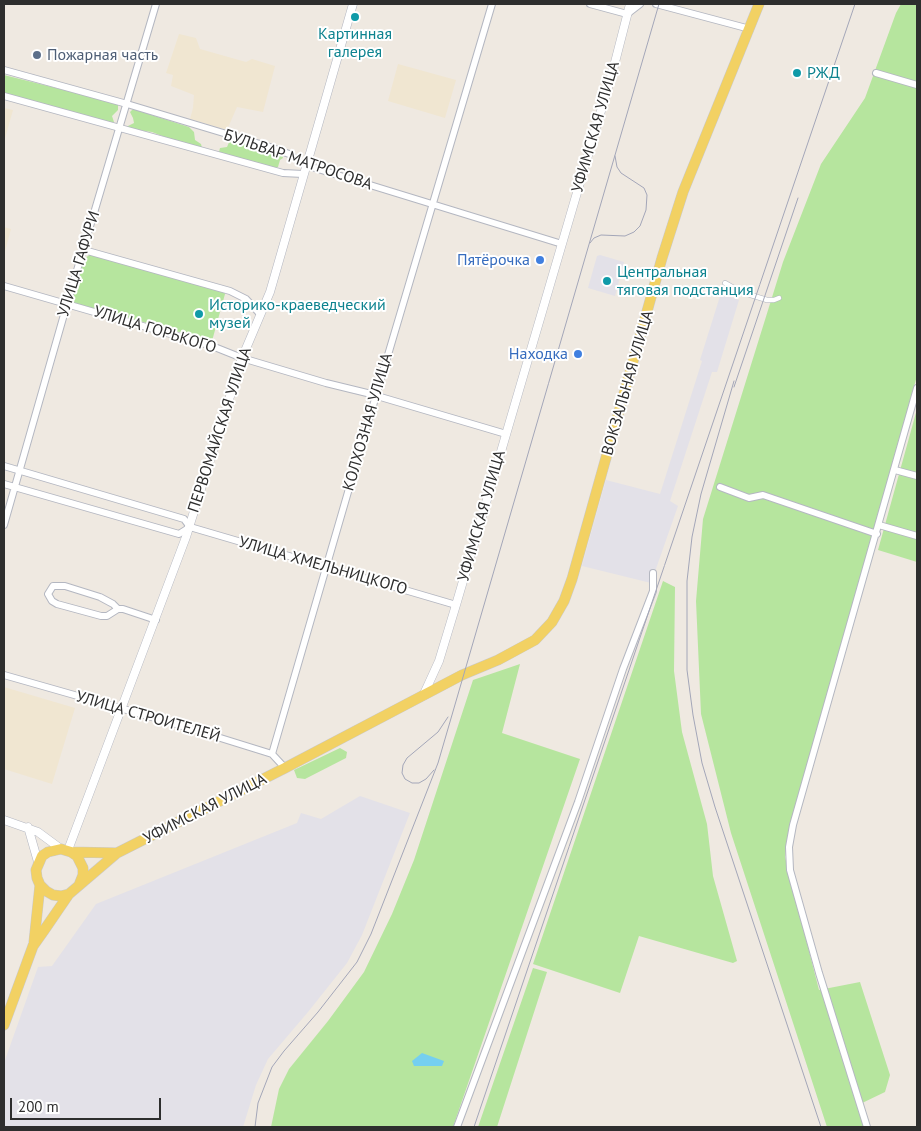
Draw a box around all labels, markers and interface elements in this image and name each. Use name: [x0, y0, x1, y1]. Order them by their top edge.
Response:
marker: Картинная галерея: [349, 11, 361, 23]
place label: Картинная галерея: [318, 24, 392, 62]
place label: Пожарная часть: [47, 45, 158, 65]
marker: Пожарная часть: [31, 49, 43, 61]
street label: УФИМСКАЯ УЛИЦА: [568, 59, 624, 195]
place label: РЖД: [807, 63, 840, 83]
marker: РЖД: [791, 67, 803, 79]
street label: БУЛЬВАР МАТРОСОВА: [221, 126, 375, 194]
street label: УЛИЦА ГАФУРИ: [54, 209, 104, 319]
place label: Пятёрочка: [457, 250, 530, 270]
marker: Пятёрочка: [534, 254, 546, 266]
place label: Центральная тяговая подстанция: [617, 262, 754, 300]
marker: Центральная тяговая подстанция: [601, 275, 613, 287]
place label: Историко-краеведческий музей: [209, 295, 386, 333]
street label: УЛИЦА ГОРЬКОГО: [91, 302, 219, 358]
marker: Историко-краеведческий музей: [193, 308, 205, 320]
street label: ВОКЗАЛЬНАЯ УЛИЦА: [598, 308, 658, 458]
place label: Находка: [509, 344, 568, 364]
street label: ПЕРВОМАЙСКАЯ УЛИЦА: [184, 345, 256, 515]
marker: Находка: [572, 348, 584, 360]
street label: КОЛХОЗНАЯ УЛИЦА: [339, 351, 397, 493]
street label: УФИМСКАЯ УЛИЦА: [454, 448, 510, 584]
street label: УЛИЦА ХМЕЛЬНИЦКОГО: [236, 533, 410, 599]
street label: УЛИЦА СТРОИТЕЛЕЙ: [74, 687, 222, 747]
street label: УФИМСКАЯ УЛИЦА: [140, 770, 270, 848]
scale bar: [12, 1088, 164, 1120]
text: 200 m: [18, 1097, 59, 1116]

